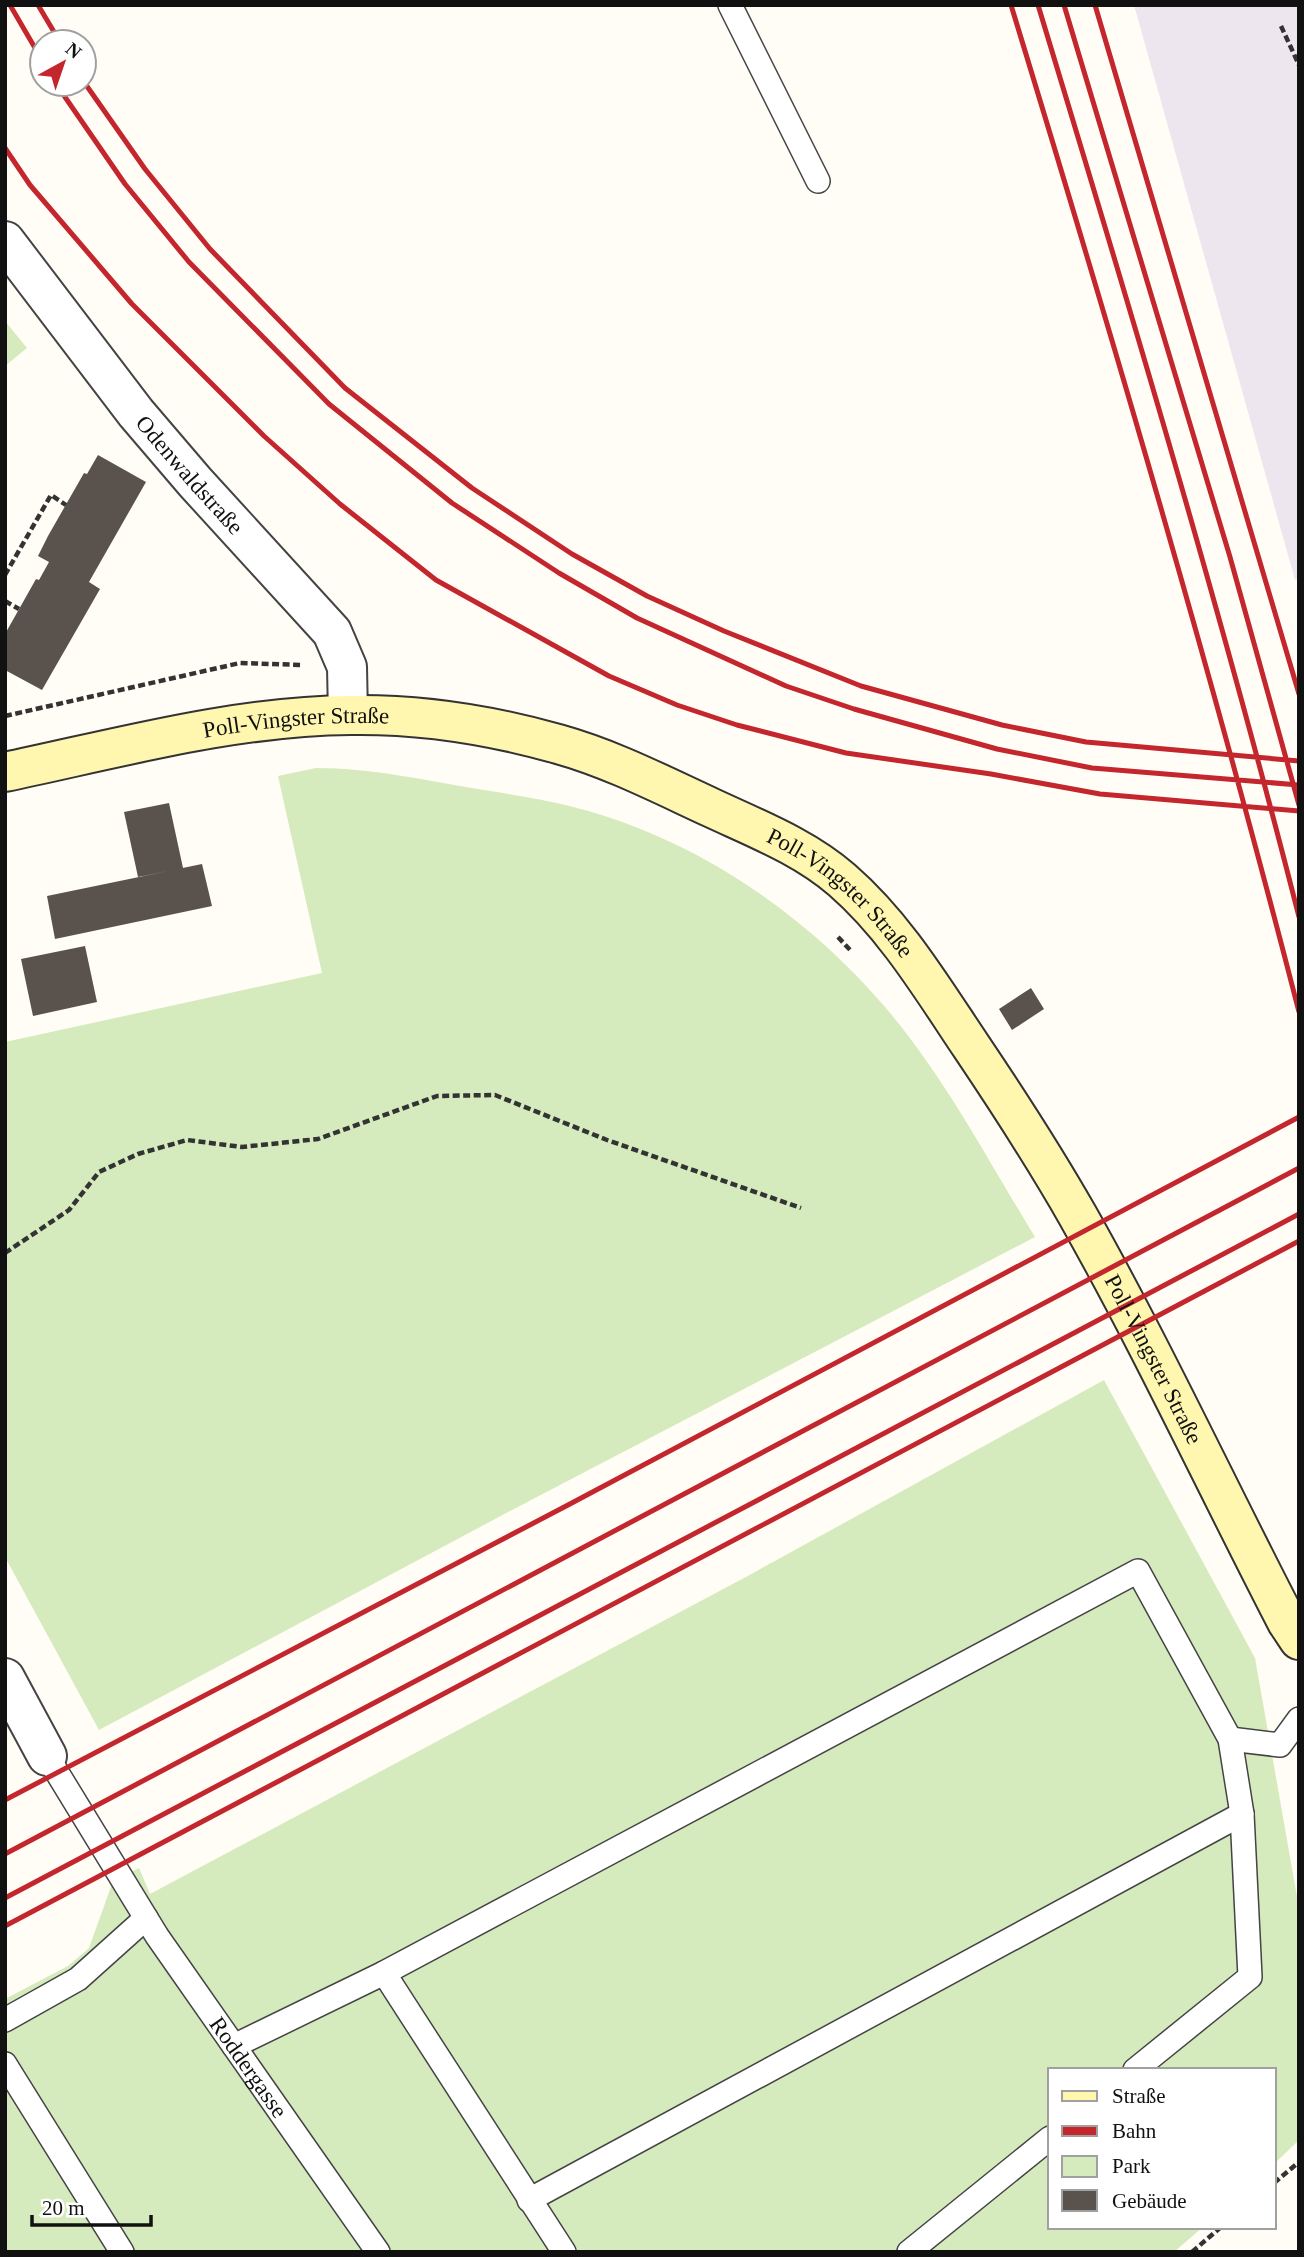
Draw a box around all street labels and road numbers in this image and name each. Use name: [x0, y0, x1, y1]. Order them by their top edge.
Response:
street label: Odenwaldstraße: [131, 411, 248, 539]
street label: Poll-Vingster Straße: [201, 703, 390, 743]
street label: Poll-Vingster Straße: [763, 823, 919, 962]
street label: Poll-Vingster Straße: [1099, 1270, 1207, 1448]
street label: Roddergasse: [205, 2012, 292, 2123]

